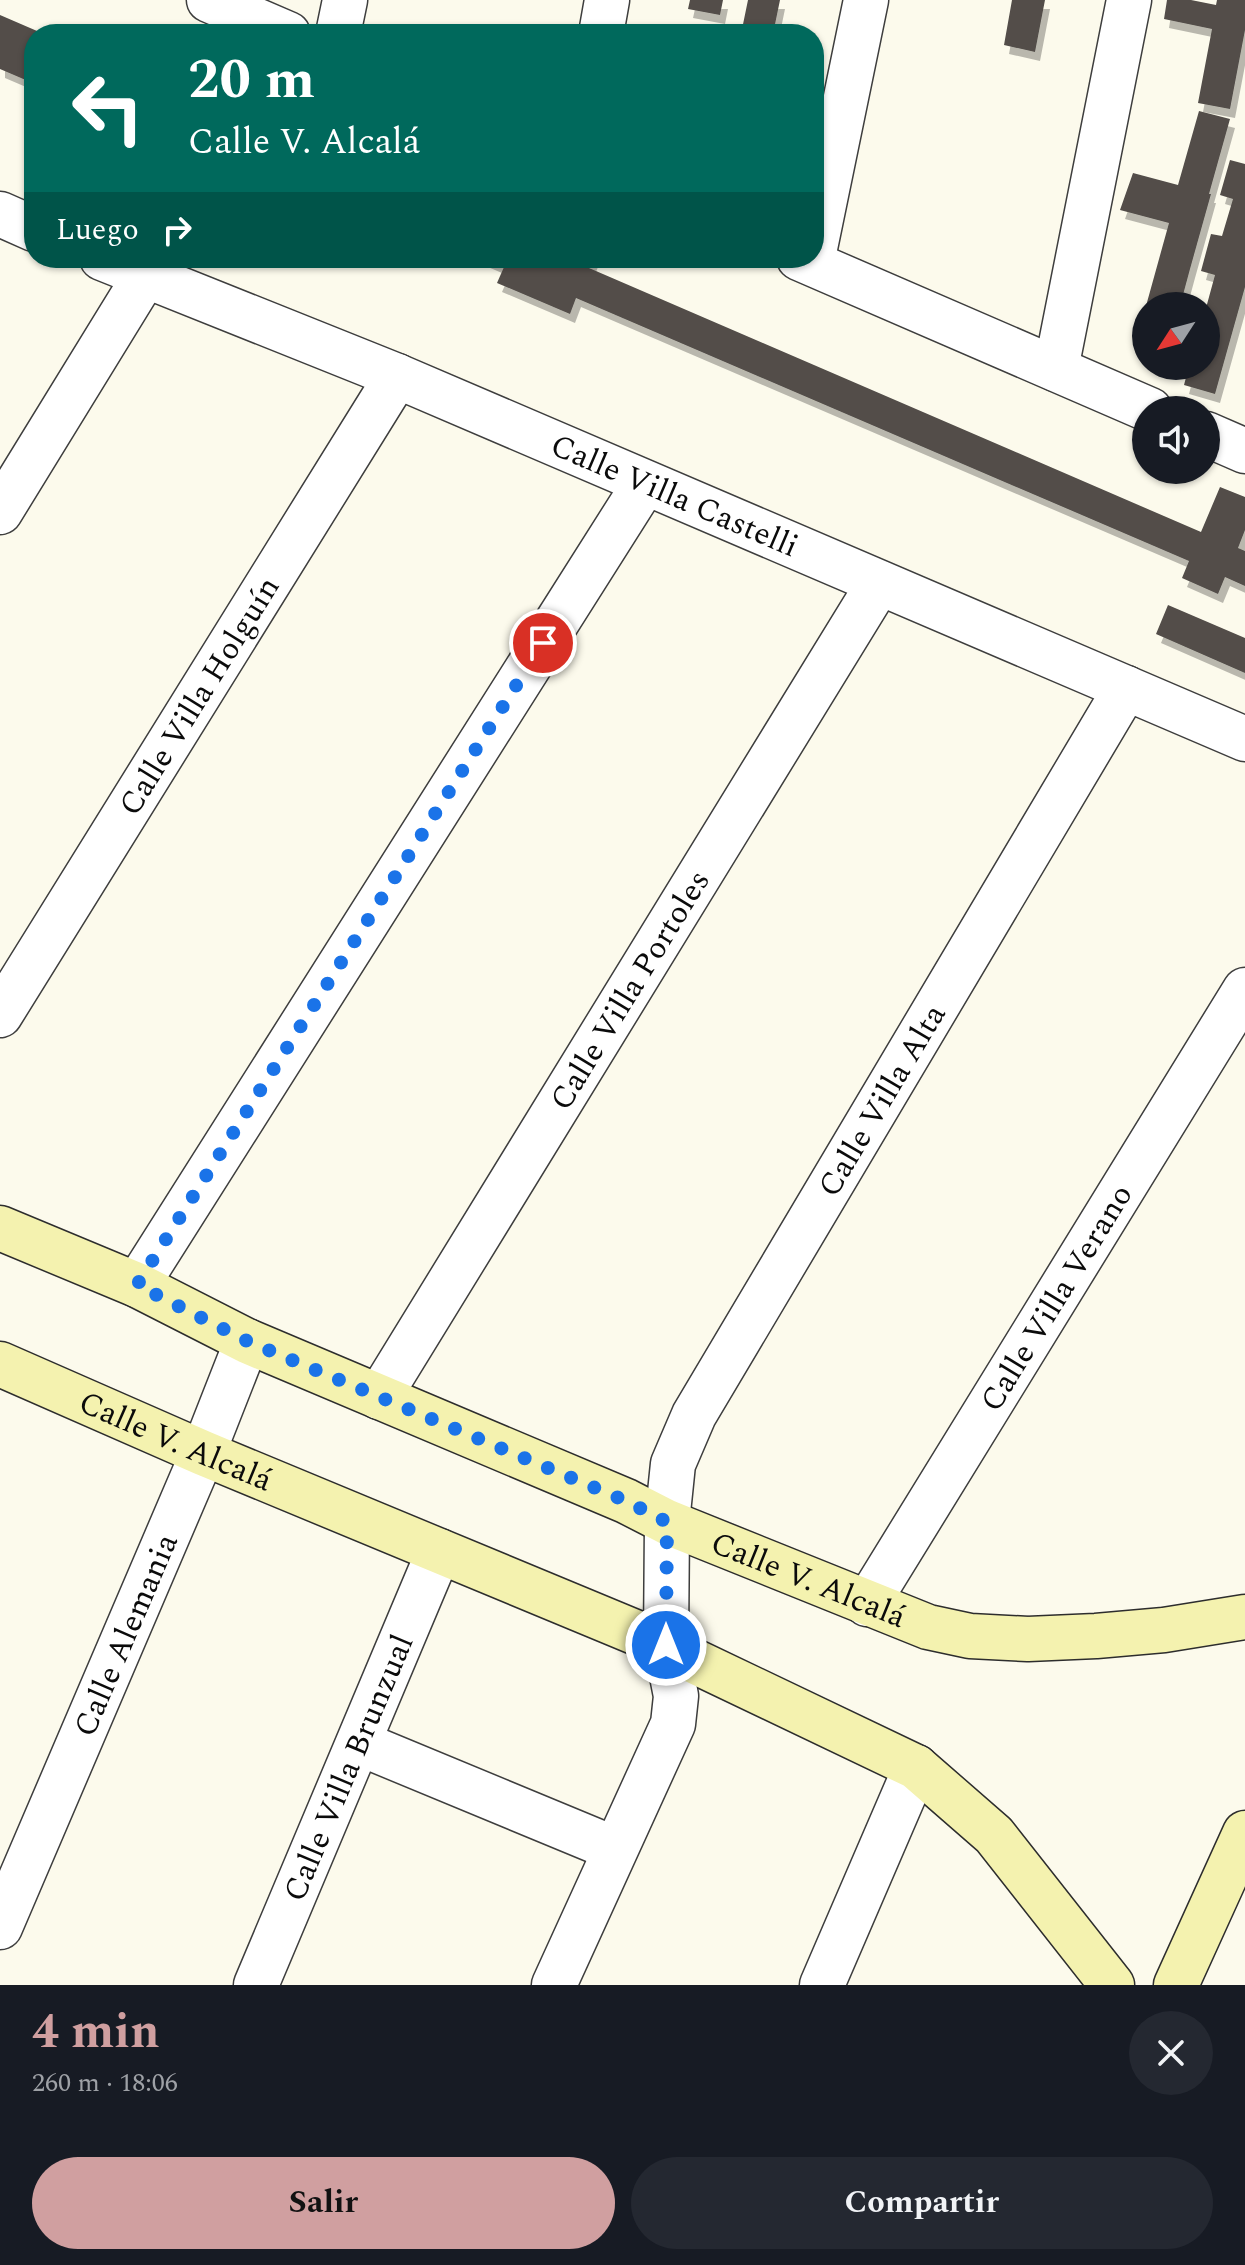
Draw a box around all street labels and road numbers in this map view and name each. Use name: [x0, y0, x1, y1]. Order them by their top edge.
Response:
street label: Calle Villa Castelli: [543, 422, 806, 571]
street label: Calle Villa Holguín: [107, 567, 293, 826]
street label: Calle Villa Portoles: [538, 861, 723, 1120]
street label: Calle Villa Alta: [806, 995, 959, 1207]
street label: Calle Villa Verano: [968, 1175, 1146, 1422]
street label: Calle V. Alcalá: [71, 1379, 280, 1505]
street label: Calle V. Alcalá: [703, 1519, 913, 1642]
street label: Calle Alemania: [61, 1526, 192, 1745]
street label: Calle Villa Brunzual: [271, 1627, 427, 1909]

